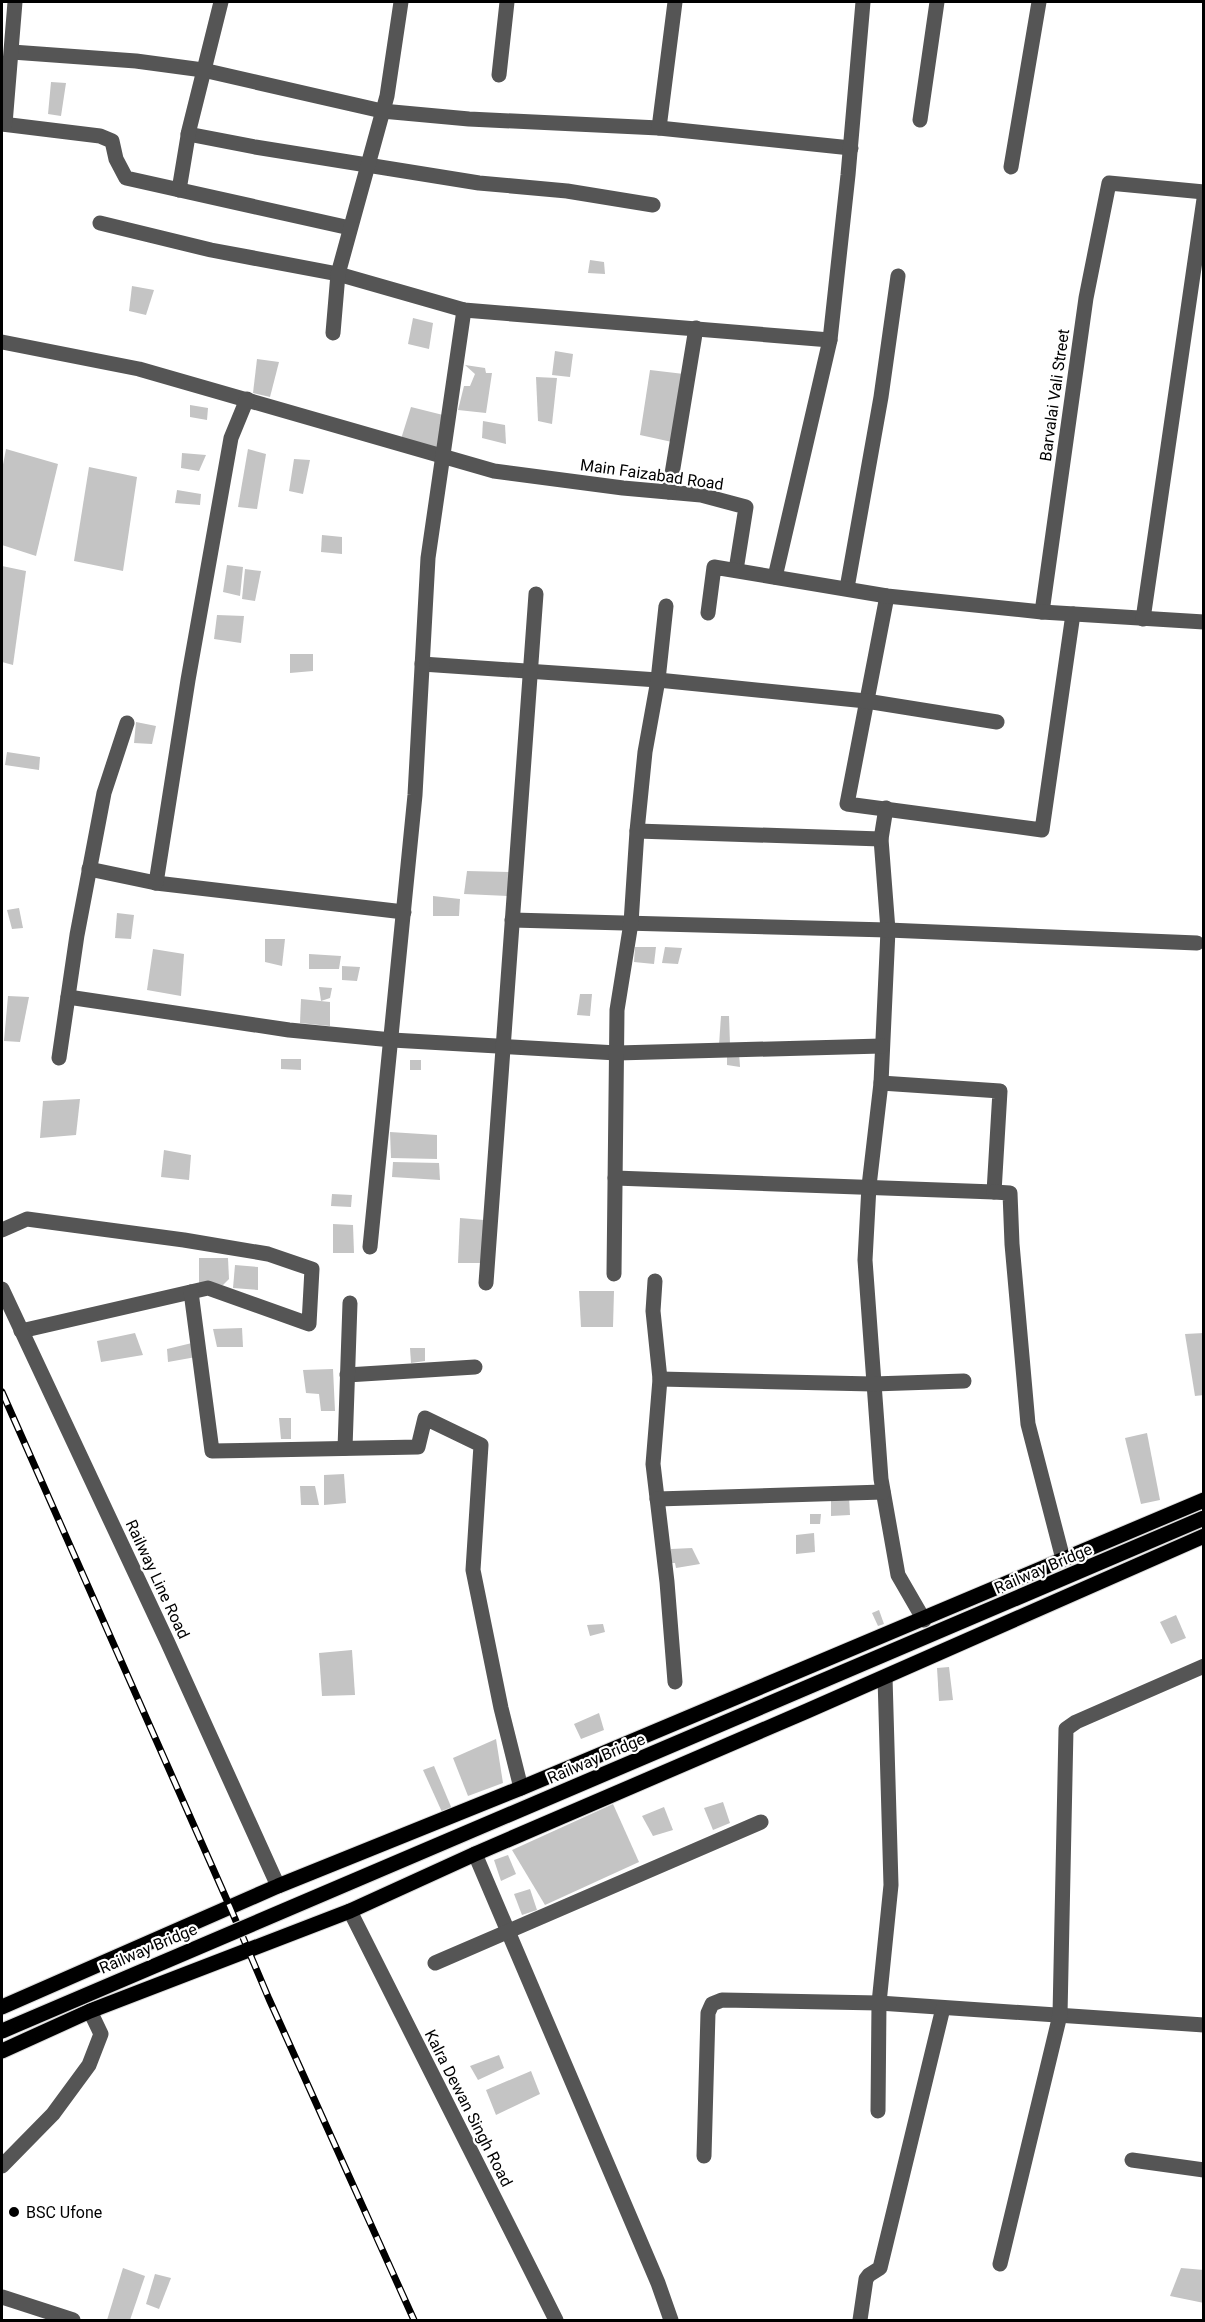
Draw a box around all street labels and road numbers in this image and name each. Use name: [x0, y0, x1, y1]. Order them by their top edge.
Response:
street label: Barvalai Vali Street: [1036, 328, 1073, 462]
street label: Main Faizabad Road: [579, 455, 725, 494]
street label: Railway Line Road: [122, 1517, 193, 1642]
street label: Railway Bridge: [991, 1539, 1095, 1598]
street label: Railway Bridge: [544, 1729, 648, 1788]
street label: Railway Bridge: [96, 1919, 200, 1978]
street label: Kalra Dewan Singh Road: [421, 2027, 516, 2190]

